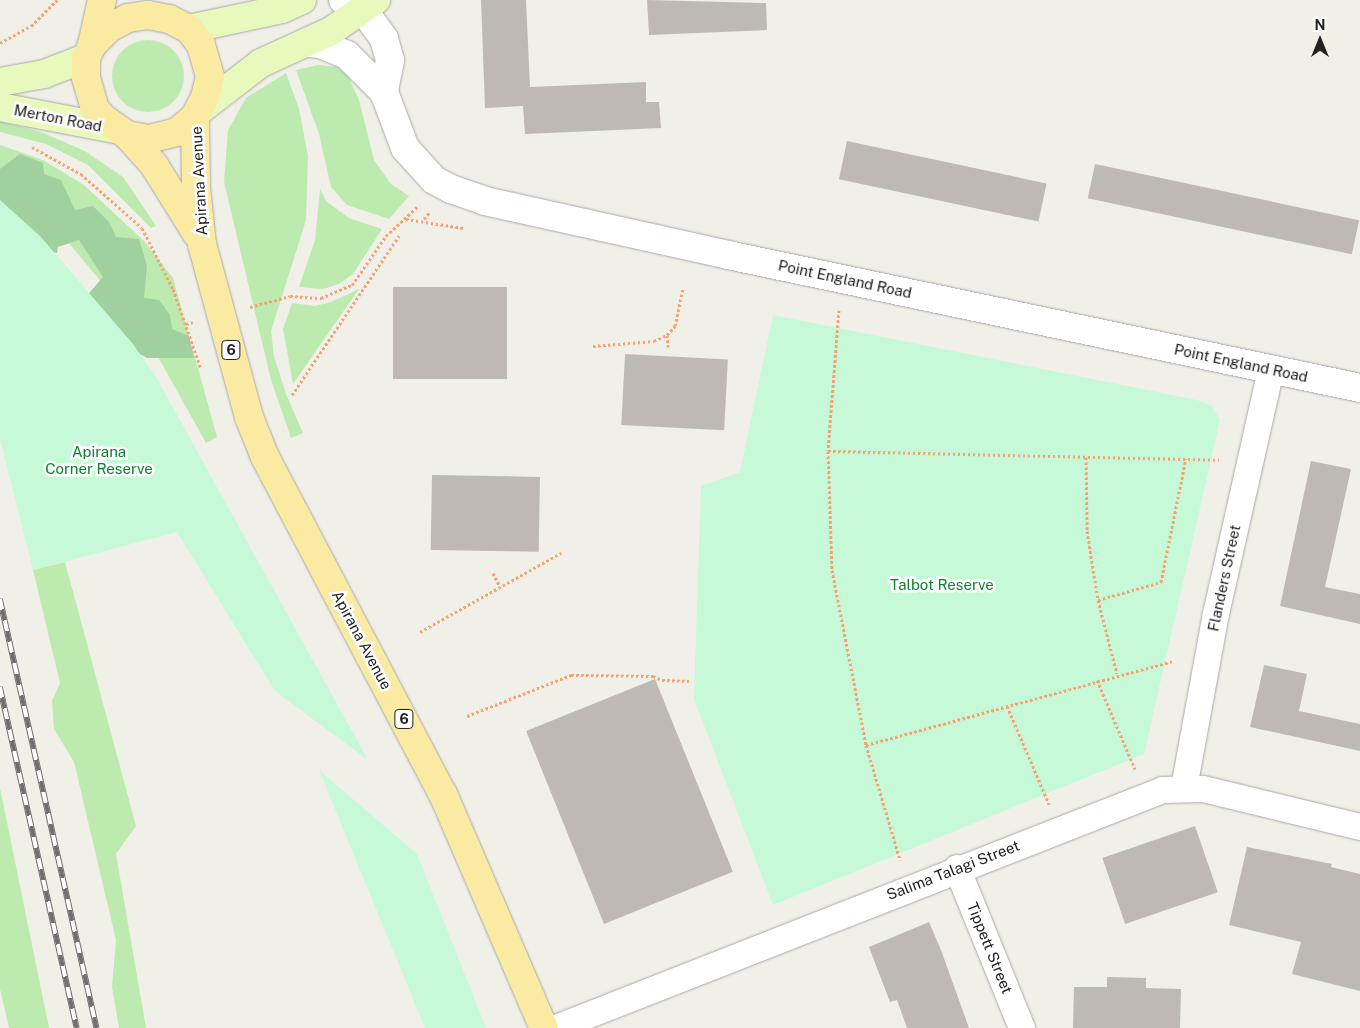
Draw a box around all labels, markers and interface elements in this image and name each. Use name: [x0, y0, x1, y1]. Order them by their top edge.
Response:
north arrow: [1295, 15, 1345, 65]
text: N: [1315, 17, 1325, 33]
street label: Merton Road: [12, 101, 104, 135]
street label: Apirana Avenue: [187, 126, 211, 236]
street label: Point England Road: [777, 256, 913, 302]
road number: 6: [221, 338, 241, 362]
street label: Point England Road: [1173, 340, 1309, 386]
park label: Apirana Corner Reserve: [45, 442, 153, 477]
street label: Flanders Street: [1204, 523, 1244, 633]
park label: Talbot Reserve: [890, 576, 994, 594]
street label: Apirana Avenue: [328, 587, 396, 693]
road number: 6: [394, 708, 414, 731]
street label: Salima Talagi Street: [884, 836, 1022, 904]
street label: Tippett Street: [963, 900, 1017, 996]

